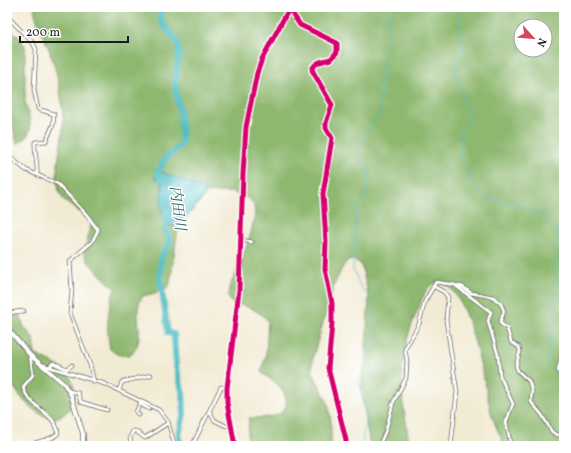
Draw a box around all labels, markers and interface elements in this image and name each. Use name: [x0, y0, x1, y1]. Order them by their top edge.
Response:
scale bar: [20, 18, 128, 44]
north arrow: [513, 18, 553, 58]
text: 200 m: [26, 25, 60, 41]
text: N: [532, 35, 549, 49]
water label: 内田川: [163, 185, 190, 234]

